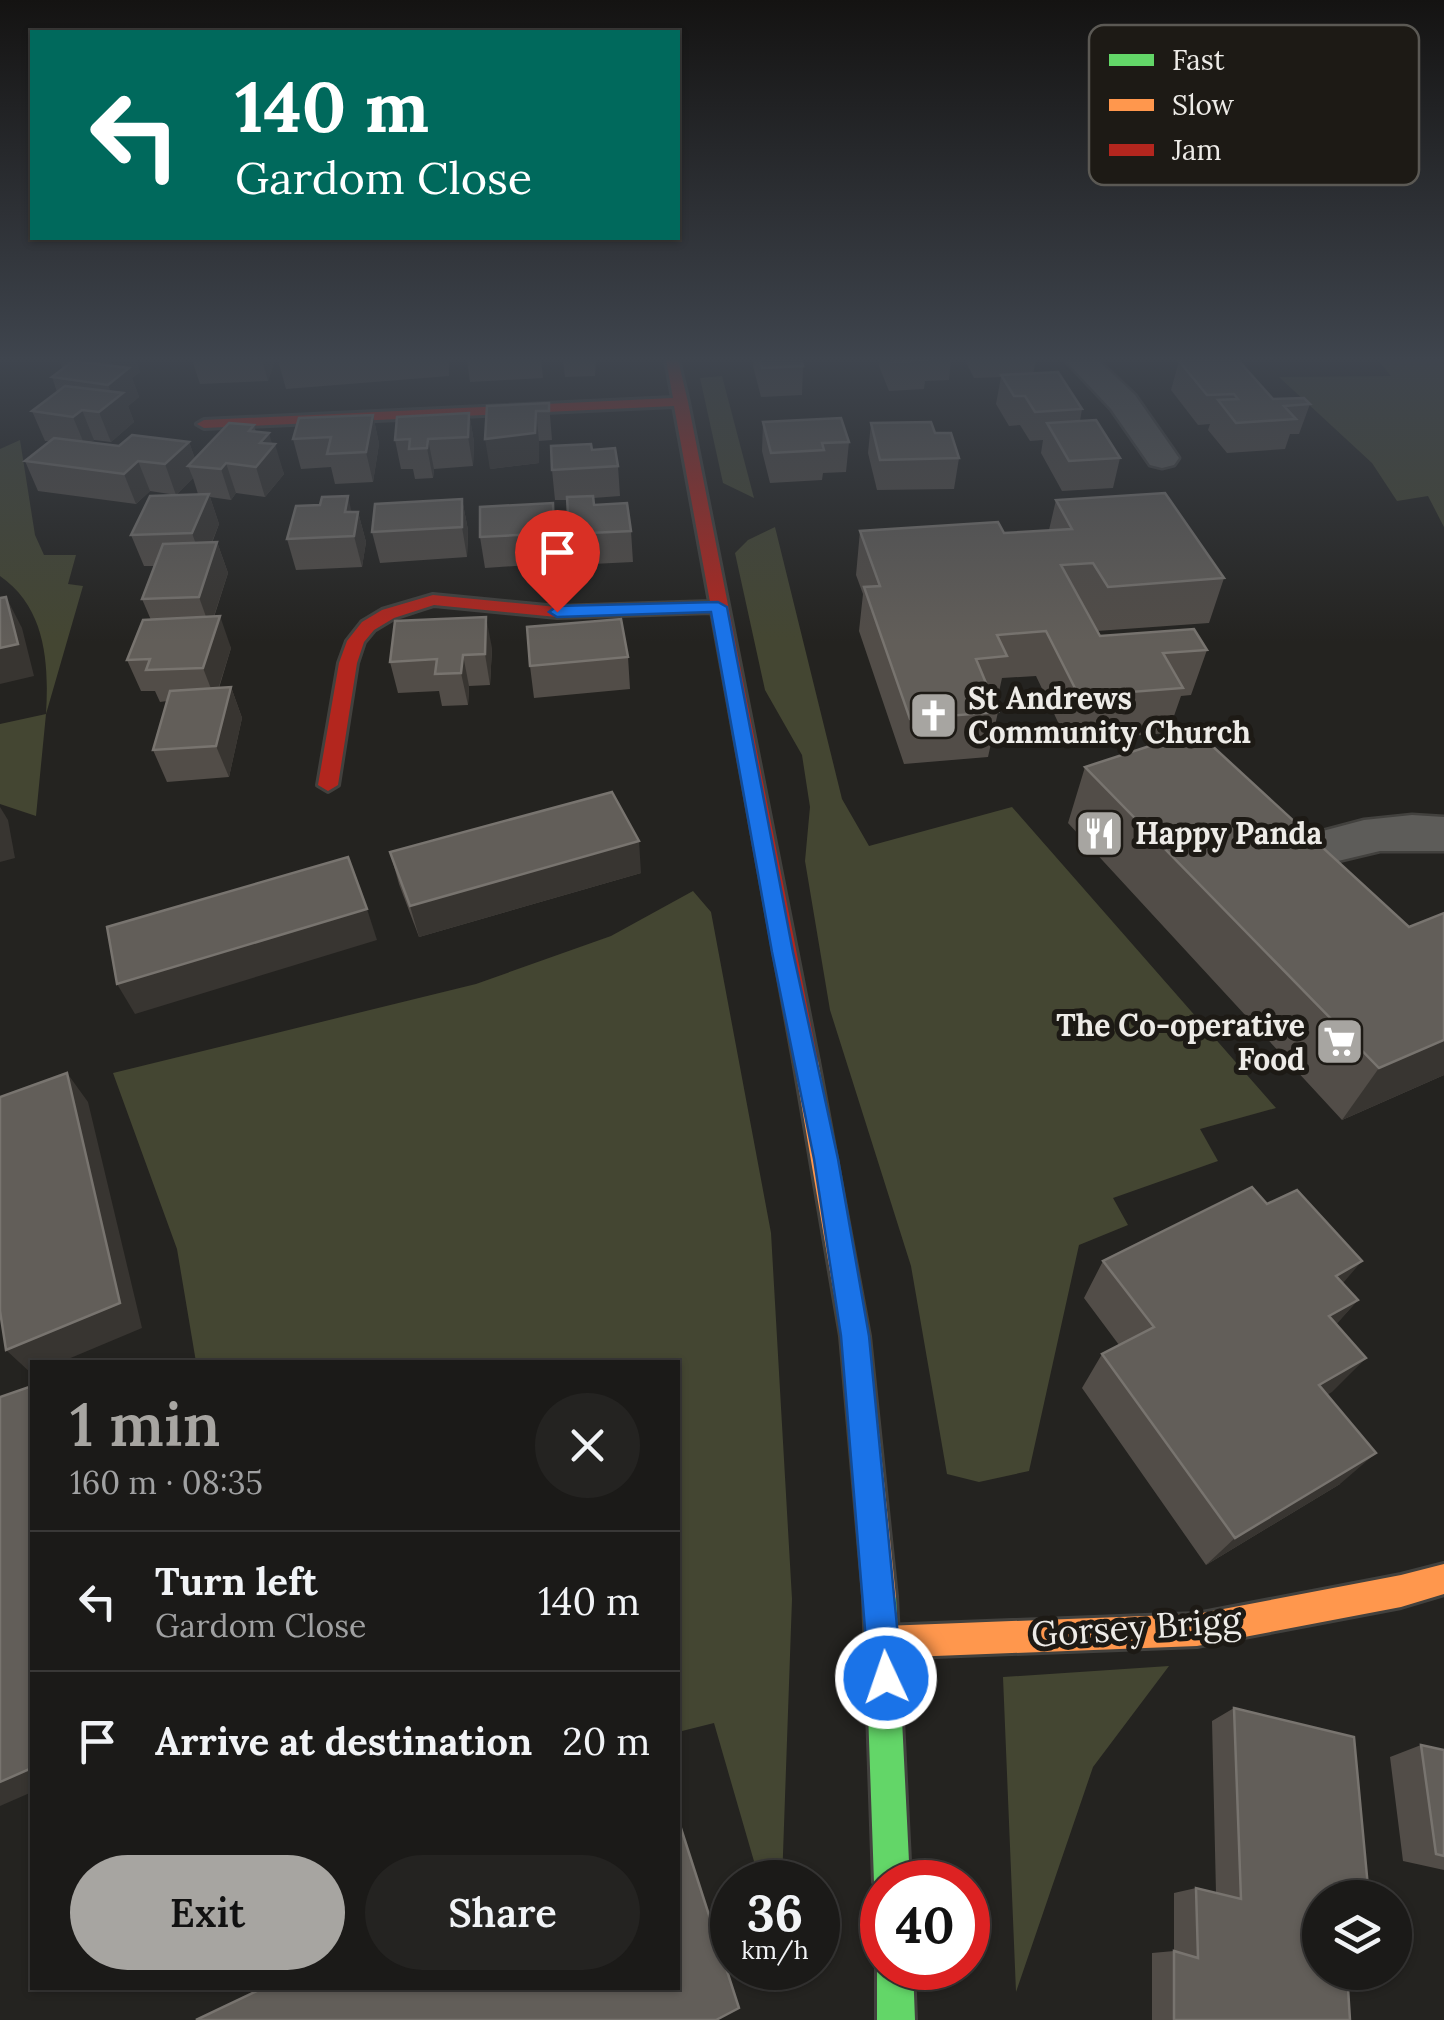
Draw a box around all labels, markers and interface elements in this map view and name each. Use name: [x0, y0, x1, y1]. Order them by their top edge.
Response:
legend: [1089, 25, 1419, 185]
text: Fast: [1172, 42, 1225, 78]
text: 140 m: [235, 62, 429, 151]
icon: left: [70, 70, 200, 200]
text: Slow: [1172, 87, 1235, 123]
text: Jam: [1171, 132, 1222, 168]
text: Gardom Close: [235, 149, 532, 206]
pin: [515, 510, 600, 613]
icon: arrive: [530, 525, 585, 580]
place label: St Andrews Community Church: [968, 679, 1251, 752]
church icon: St Andrews Community Church: [907, 689, 959, 741]
restaurant icon: Happy Panda: [1074, 807, 1126, 859]
place label: Happy Panda: [1135, 814, 1322, 853]
place label: The Co-operative Food: [1056, 1006, 1305, 1078]
supermarket icon: The Co-operative Food: [1314, 1016, 1366, 1068]
text: 1 min: [70, 1386, 220, 1462]
button: close: [535, 1393, 640, 1498]
text: 160 m · 08:35: [70, 1462, 263, 1503]
text: Turn left: [155, 1557, 318, 1605]
icon: left: [70, 1574, 125, 1629]
text: 140 m: [538, 1577, 640, 1625]
street label: Gorsey Brigg: [1030, 1597, 1243, 1657]
text: Gardom Close: [155, 1605, 366, 1646]
position arrow: [834, 1626, 938, 1730]
icon: arrive: [70, 1714, 125, 1769]
text: Arrive at destination: [155, 1717, 532, 1765]
text: 20 m: [562, 1717, 650, 1765]
button: Exit: [70, 1855, 345, 1970]
button: Share: [365, 1855, 640, 1970]
speed limit sign: 40: [860, 1860, 990, 1990]
map controls: [1302, 1880, 1412, 1990]
button: layers: [1302, 1880, 1412, 1990]
text: 36: [747, 1881, 803, 1945]
text: km/h: [741, 1934, 809, 1966]

